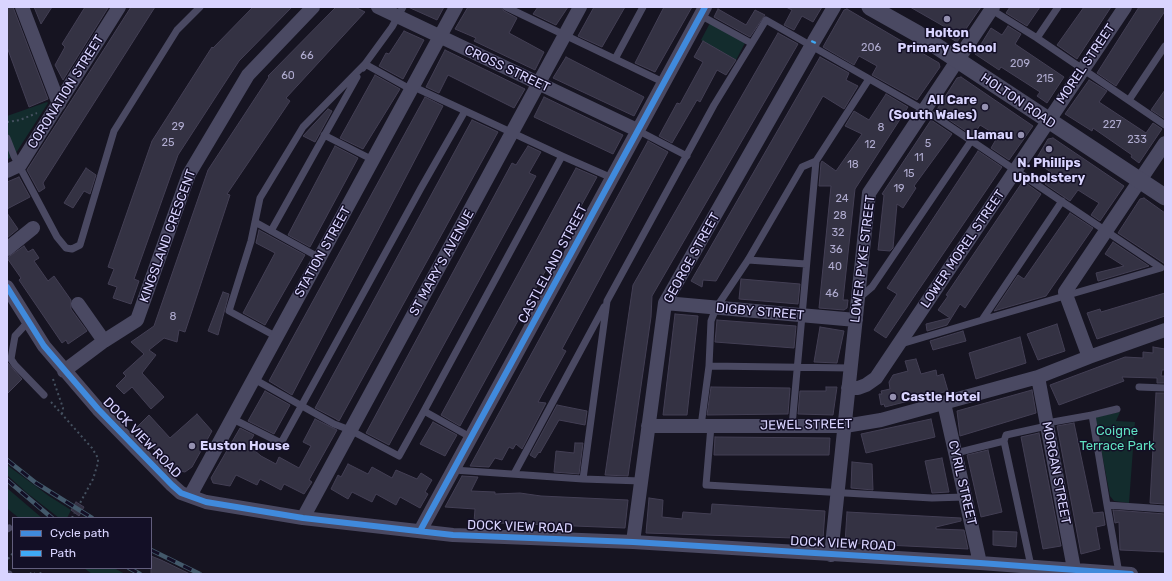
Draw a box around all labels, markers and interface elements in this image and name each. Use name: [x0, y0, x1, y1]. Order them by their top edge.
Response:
marker: Holton Primary School: [942, 14, 952, 24]
street label: MOREL STREET: [1053, 21, 1119, 107]
place label: Holton Primary School: [898, 25, 996, 56]
street label: CORONATION STREET: [25, 32, 107, 152]
house number: 206: [861, 41, 881, 55]
street label: CROSS STREET: [462, 42, 552, 96]
house number: 66: [300, 49, 314, 63]
house number: 209: [1010, 57, 1030, 71]
house number: 60: [281, 69, 295, 83]
street label: HOLTON ROAD: [978, 70, 1058, 132]
house number: 215: [1036, 72, 1054, 86]
place label: All Care (South Wales): [889, 92, 977, 123]
marker: All Care (South Wales): [980, 102, 990, 112]
house number: 227: [1103, 118, 1121, 132]
house number: 29: [172, 120, 184, 134]
house number: 8: [878, 121, 884, 135]
place label: Llamau: [966, 127, 1013, 143]
marker: Llamau: [1016, 130, 1026, 140]
house number: 233: [1127, 133, 1147, 147]
house number: 25: [162, 136, 174, 150]
house number: 5: [925, 137, 931, 151]
house number: 12: [864, 138, 876, 152]
marker: N. Phillips Upholstery: [1044, 144, 1054, 154]
house number: 11: [914, 151, 924, 165]
place label: N. Phillips Upholstery: [1013, 155, 1085, 186]
house number: 18: [847, 158, 859, 172]
street label: KINGSLAND CRESCENT: [137, 167, 199, 305]
house number: 15: [903, 167, 915, 181]
house number: 19: [893, 182, 905, 196]
street label: LOWER MOREL STREET: [918, 187, 1008, 311]
house number: 24: [835, 192, 849, 206]
street label: LOWER PYKE STREET: [847, 194, 879, 324]
street label: CASTLELAND STREET: [515, 202, 591, 326]
street label: STATION STREET: [292, 204, 354, 300]
street label: ST MARY'S AVENUE: [406, 207, 478, 319]
house number: 28: [833, 209, 847, 223]
street label: GEORGE STREET: [661, 210, 723, 306]
house number: 32: [831, 226, 845, 240]
house number: 36: [829, 243, 843, 257]
house number: 40: [828, 260, 842, 274]
house number: 46: [825, 287, 839, 301]
street label: DIGBY STREET: [715, 300, 805, 324]
house number: 8: [170, 310, 176, 324]
place label: Castle Hotel: [901, 389, 980, 405]
marker: Castle Hotel: [888, 392, 898, 402]
street label: DOCK VIEW ROAD: [100, 395, 184, 481]
street label: JEWEL STREET: [760, 416, 852, 434]
street label: MORGAN STREET: [1038, 420, 1074, 526]
park label: Coigne Terrace Park: [1079, 423, 1155, 454]
place label: Euston House: [200, 438, 290, 454]
street label: CYRIL STREET: [945, 439, 979, 527]
marker: Euston House: [187, 441, 197, 451]
legend: [12, 517, 152, 569]
street label: DOCK VIEW ROAD: [467, 517, 573, 537]
text: Cycle path: [50, 526, 109, 540]
street label: DOCK VIEW ROAD: [790, 533, 896, 555]
text: Path: [50, 546, 76, 560]

